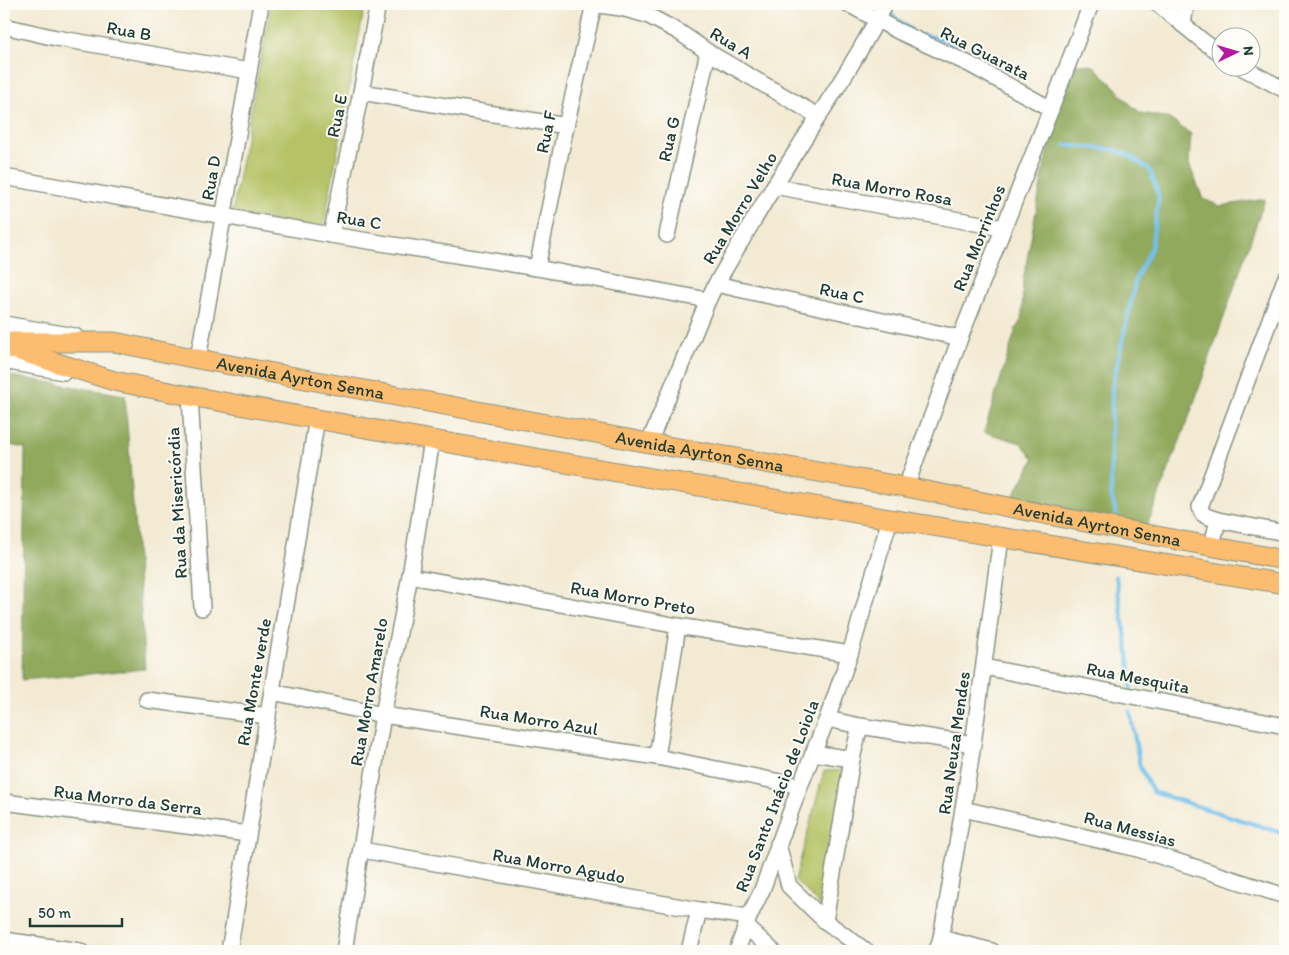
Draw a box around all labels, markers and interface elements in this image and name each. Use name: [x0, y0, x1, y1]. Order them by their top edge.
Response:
street label: Rua B: [105, 16, 153, 46]
street label: Rua Guarata: [937, 21, 1034, 85]
street label: Rua A: [706, 22, 756, 64]
north arrow: [1212, 28, 1262, 78]
text: N: [1240, 45, 1257, 56]
street label: Rua E: [322, 92, 352, 140]
street label: Rua F: [531, 108, 561, 155]
street label: Rua G: [653, 114, 685, 164]
street label: Rua Morro Velho: [698, 148, 782, 268]
street label: Rua D: [196, 154, 226, 202]
street label: Rua Morro Rosa: [830, 168, 955, 211]
street label: Rua Morrinhos: [948, 181, 1010, 295]
street label: Rua C: [335, 206, 383, 234]
street label: Rua C: [818, 278, 866, 308]
street label: Avenida Ayrton Senna: [215, 352, 387, 405]
street label: Rua da Misericórdia: [162, 426, 192, 579]
street label: Avenida Ayrton Senna: [614, 426, 786, 477]
street label: Avenida Ayrton Senna: [1012, 497, 1183, 551]
street label: Rua Morro Preto: [569, 576, 697, 620]
street label: Rua Monte verde: [232, 616, 276, 748]
street label: Rua Morro Amarelo: [345, 616, 393, 768]
street label: Rua Mesquita: [1084, 657, 1192, 699]
street label: Rua Neuza Mendes: [933, 670, 975, 816]
street label: Rua Santo Inácio de Loiola: [730, 697, 824, 895]
street label: Rua Morro Azul: [478, 700, 600, 740]
street label: Rua Morro da Serra: [53, 780, 204, 820]
street label: Rua Messias: [1081, 806, 1179, 852]
street label: Rua Morro Agudo: [491, 844, 627, 888]
scale bar: [30, 895, 122, 927]
text: 50 m: [38, 904, 71, 922]

